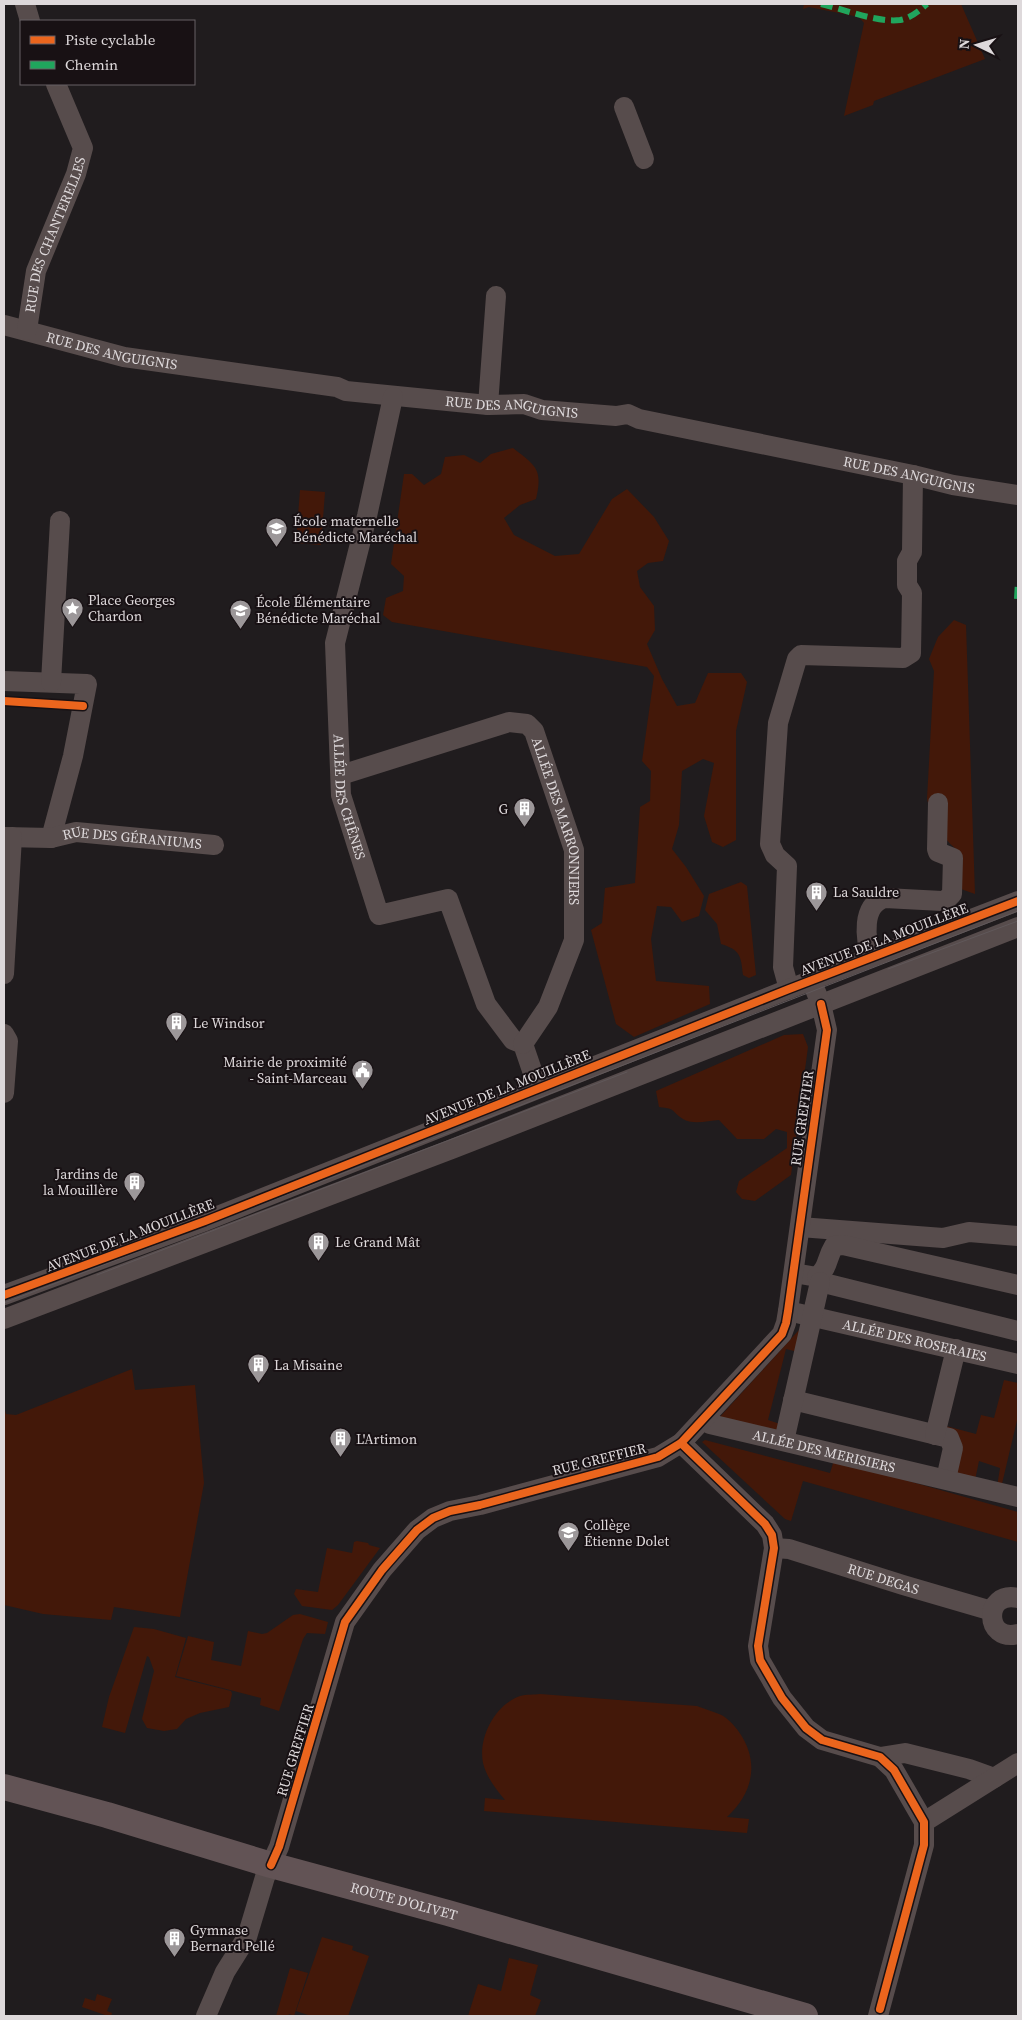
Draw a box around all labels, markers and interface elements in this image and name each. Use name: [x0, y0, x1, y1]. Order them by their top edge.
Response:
legend: [20, 20, 195, 85]
north arrow: [952, 20, 1002, 70]
text: Piste cyclable: [65, 29, 156, 50]
text: N: [954, 38, 974, 50]
text: Chemin: [65, 54, 118, 75]
street label: RUE DES CHANTERELLES: [20, 154, 90, 314]
street label: RUE DES ANGUIGNIS: [44, 327, 179, 374]
street label: RUE DES ANGUIGNIS: [444, 391, 579, 423]
street label: RUE DES ANGUIGNIS: [841, 451, 976, 498]
place label: École maternelle Bénédicte Maréchal: [293, 511, 417, 547]
school or university icon: École maternelle Bénédicte Maréchal: [265, 517, 289, 548]
place label: Place Georges Chardon: [88, 590, 175, 626]
place label: École Élémentaire Bénédicte Maréchal: [256, 592, 380, 628]
place icon: Place Georges Chardon: [60, 596, 84, 627]
school or university icon: École Élémentaire Bénédicte Maréchal: [228, 598, 252, 629]
street label: ALLÉE DES CHÊNES: [329, 734, 371, 862]
street label: ALLÉE DES MARRONNIERS: [527, 734, 585, 905]
building icon: G: [512, 797, 536, 828]
place label: G: [498, 799, 508, 819]
street label: RUE DES GÉRANIUMS: [60, 821, 203, 854]
building icon: La Sauldre: [805, 880, 829, 911]
place label: La Sauldre: [833, 882, 899, 902]
street label: AVENUE DE LA MOUILLÈRE: [797, 898, 971, 980]
building icon: Le Windsor: [165, 1011, 189, 1042]
place label: Le Windsor: [193, 1013, 265, 1033]
street label: AVENUE DE LA MOUILLÈRE: [420, 1044, 594, 1130]
place label: Mairie de proximité - Saint-Marceau: [223, 1052, 347, 1088]
public building icon: Mairie de proximité - Saint-Marceau: [351, 1058, 375, 1089]
street label: RUE GREFFIER: [785, 1069, 819, 1167]
place label: Jardins de la Mouillère: [43, 1164, 118, 1200]
building icon: Jardins de la Mouillère: [122, 1170, 146, 1201]
street label: AVENUE DE LA MOUILLÈRE: [43, 1194, 217, 1276]
building icon: Le Grand Mât: [307, 1230, 331, 1261]
place label: Le Grand Mât: [335, 1232, 420, 1252]
street label: ALLÉE DES ROSERAIES: [841, 1314, 989, 1366]
building icon: La Misaine: [246, 1353, 270, 1384]
place label: La Misaine: [274, 1355, 343, 1375]
street label: ALLÉE DES MERISIERS: [751, 1424, 898, 1478]
building icon: L'Artimon: [328, 1427, 352, 1458]
place label: L'Artimon: [356, 1429, 418, 1449]
street label: RUE GREFFIER: [550, 1438, 648, 1480]
place label: Collège Étienne Dolet: [584, 1515, 669, 1551]
school or university icon: Collège Étienne Dolet: [556, 1521, 580, 1552]
street label: RUE DEGAS: [845, 1558, 922, 1599]
street label: RUE GREFFIER: [271, 1701, 319, 1799]
street label: ROUTE D'OLIVET: [348, 1877, 460, 1925]
place label: Gymnase Bernard Pellé: [190, 1920, 275, 1956]
building icon: Gymnase Bernard Pellé: [162, 1926, 186, 1957]

